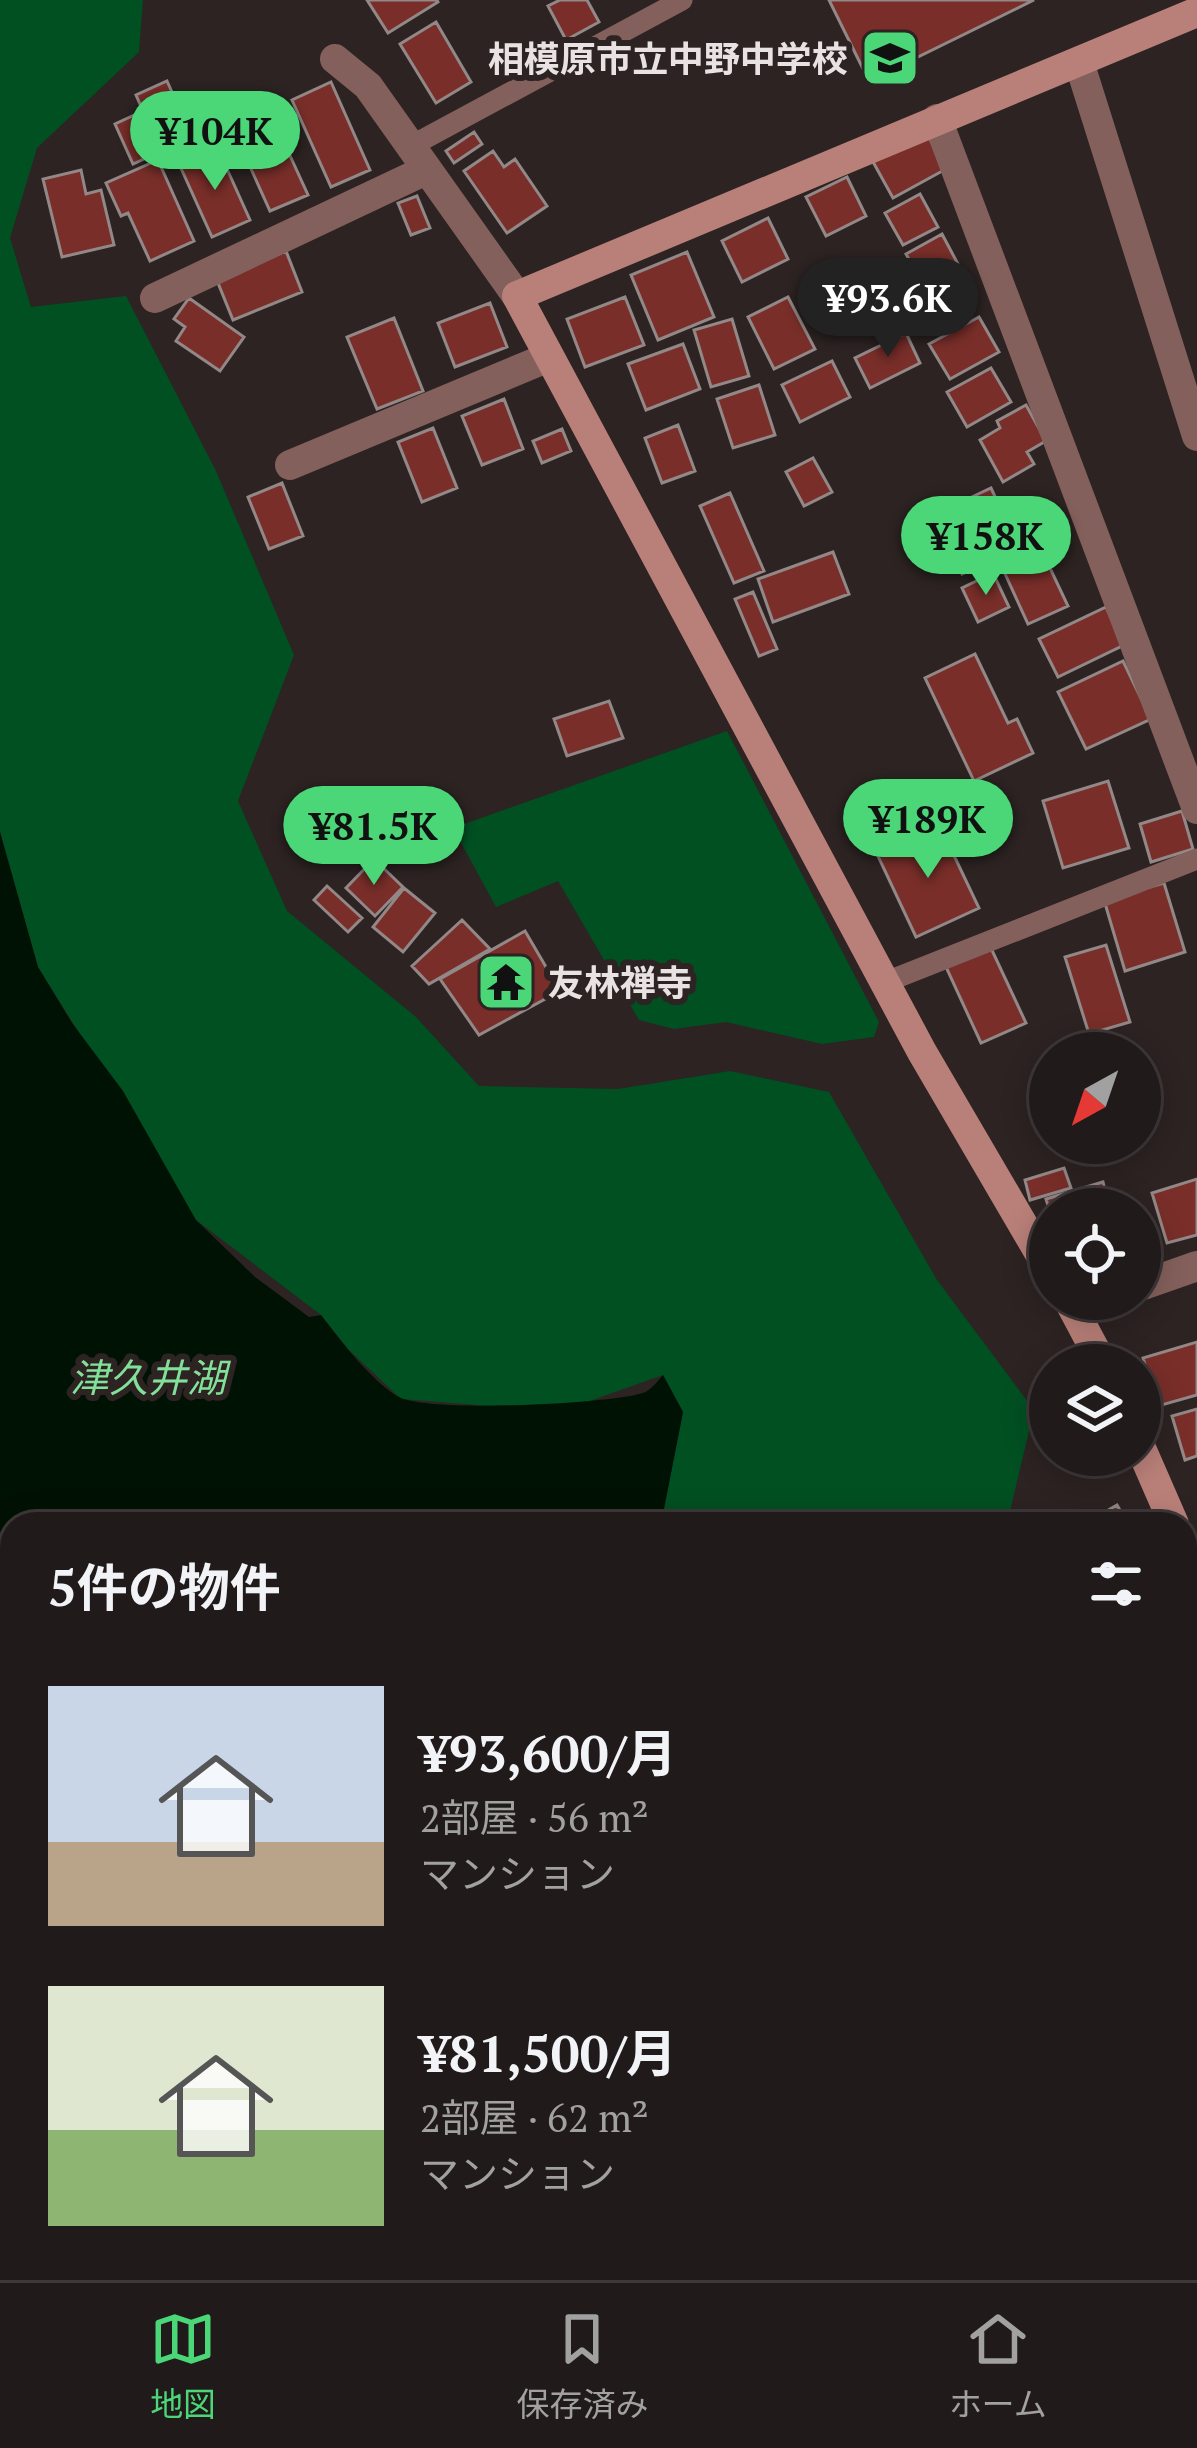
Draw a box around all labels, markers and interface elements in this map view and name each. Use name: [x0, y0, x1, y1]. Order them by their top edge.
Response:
school or university icon: 相模原市立中野中学校: [859, 27, 921, 89]
place label: 相模原市立中野中学校: [488, 35, 848, 82]
pin: ¥104K: [131, 91, 299, 193]
text: ¥104K: [157, 104, 273, 156]
pin: ¥93.6K: [790, 258, 986, 360]
text: ¥93.6K: [824, 271, 952, 323]
pin: ¥158K: [902, 496, 1070, 598]
text: ¥158K: [928, 509, 1044, 561]
pin: ¥189K: [844, 779, 1012, 881]
pin: ¥81.5K: [276, 786, 472, 888]
text: ¥189K: [870, 792, 986, 844]
text: ¥81.5K: [310, 799, 438, 851]
temple icon: 友林禅寺: [475, 951, 537, 1013]
place label: 友林禅寺: [548, 959, 692, 1006]
north arrow: [1029, 1032, 1161, 1164]
map controls: [1029, 1032, 1161, 1476]
button: locate: [1029, 1188, 1161, 1320]
button: layers: [1029, 1344, 1161, 1476]
water label: 津久井湖: [70, 1351, 232, 1403]
icon: filters: [1083, 1551, 1149, 1617]
text: 5件の物件: [48, 1553, 281, 1621]
text: ¥93,600/月: [420, 1719, 677, 1787]
icon: home: [144, 1734, 288, 1878]
text: 2部屋 · 56 m²: [420, 1791, 649, 1843]
text: マンション: [420, 1847, 615, 1899]
text: ¥81,500/月: [420, 2019, 677, 2087]
icon: home: [144, 2034, 288, 2178]
text: 2部屋 · 62 m²: [420, 2091, 649, 2143]
text: マンション: [420, 2147, 615, 2199]
tab: 地図: [150, 2306, 216, 2426]
tab: 保存済み: [516, 2306, 648, 2426]
tab: ホーム: [949, 2306, 1047, 2426]

